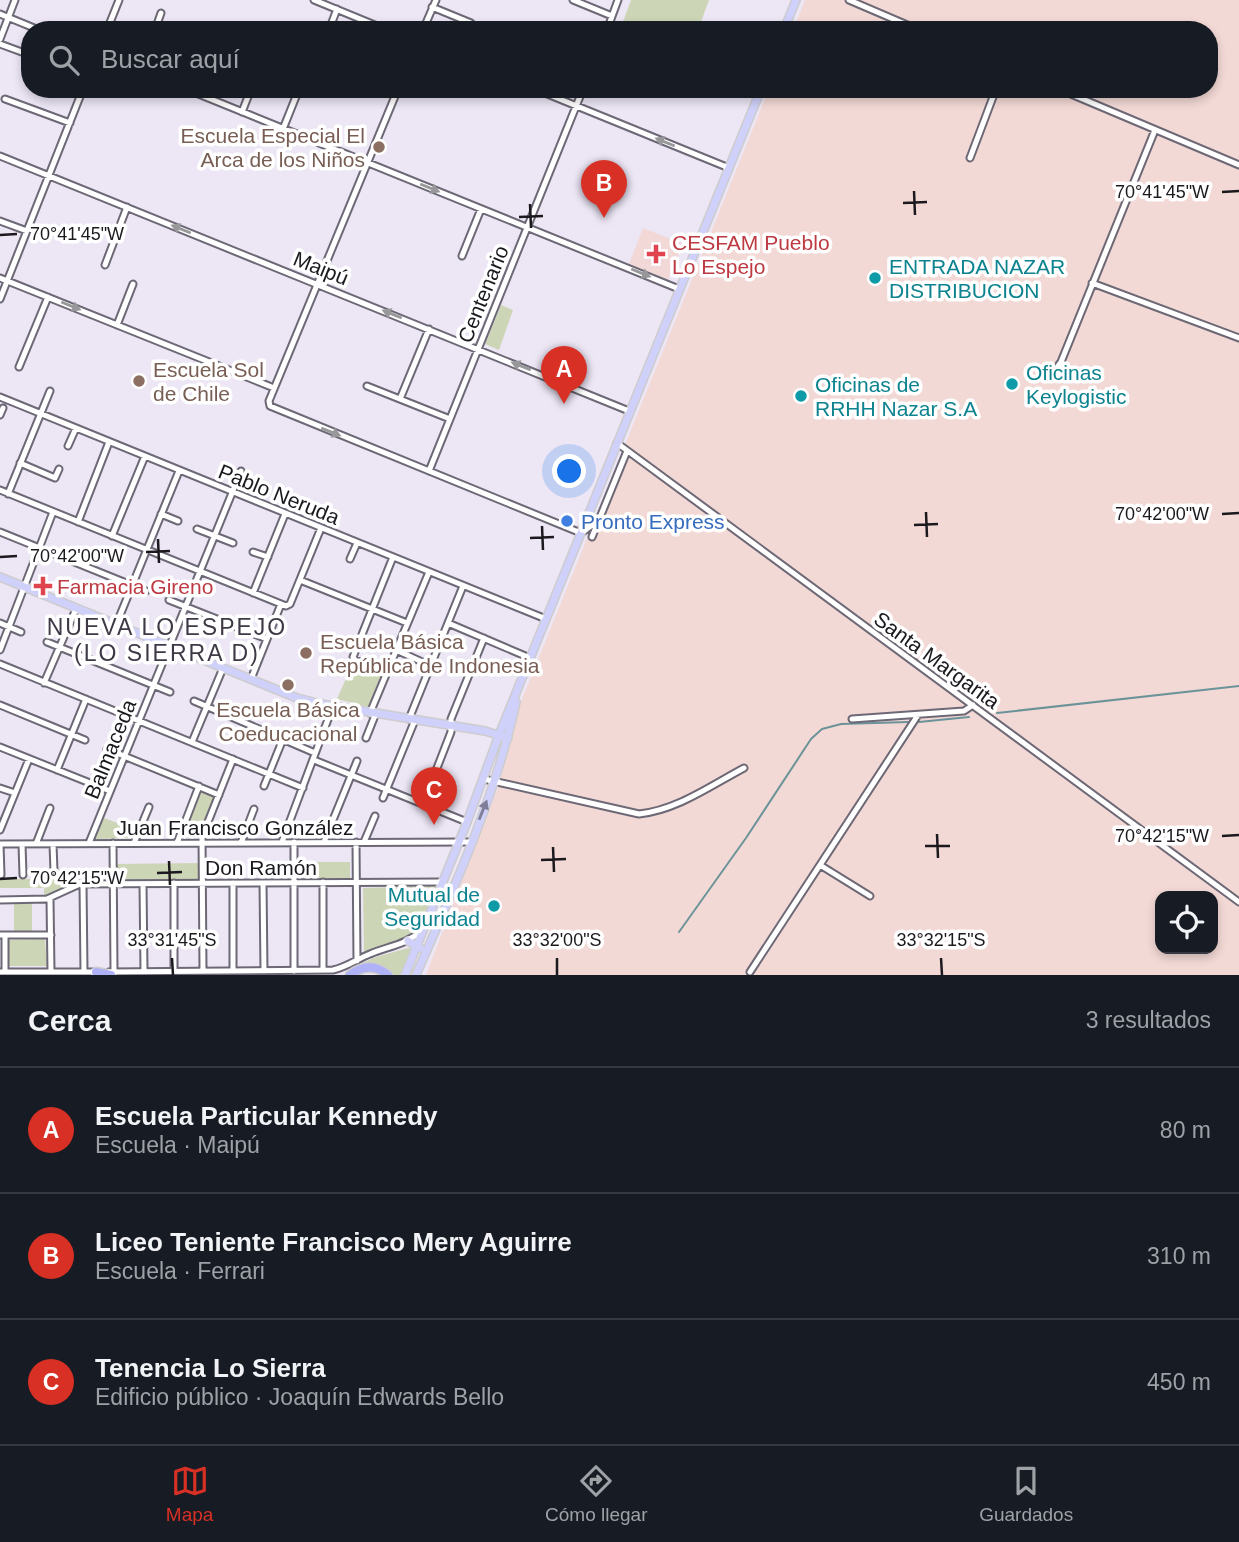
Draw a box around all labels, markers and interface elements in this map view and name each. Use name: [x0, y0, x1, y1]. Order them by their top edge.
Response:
search box: [21, 21, 1218, 98]
icon: search: [45, 41, 83, 79]
text: Buscar aquí: [101, 44, 240, 74]
place label: Escuela Especial El Arca de los Niños: [181, 124, 365, 171]
one-way arrow: [655, 137, 676, 148]
marker: Escuela Especial El Arca de los Niños: [371, 139, 387, 155]
pin: B: [581, 160, 627, 218]
text: 70°41'45"W: [1115, 182, 1209, 202]
one-way arrow: [420, 183, 441, 194]
text: 70°41'45"W: [30, 224, 124, 244]
one-way arrow: [171, 224, 192, 235]
place label: CESFAM Pueblo Lo Espejo: [672, 231, 830, 278]
street label: Centenario: [453, 242, 513, 346]
marker: CESFAM Pueblo Lo Espejo: [646, 244, 666, 264]
street label: Maipú: [290, 247, 352, 289]
place label: ENTRADA NAZAR DISTRIBUCION: [889, 255, 1065, 302]
one-way arrow: [631, 268, 652, 279]
marker: ENTRADA NAZAR DISTRIBUCION: [867, 270, 883, 286]
one-way arrow: [60, 301, 81, 312]
one-way arrow: [382, 309, 403, 320]
pin: A: [541, 346, 587, 404]
place label: Escuela Sol de Chile: [153, 358, 264, 405]
one-way arrow: [510, 361, 531, 372]
place label: Oficinas Keylogistic: [1026, 361, 1126, 408]
marker: Escuela Sol de Chile: [131, 373, 147, 389]
place label: Oficinas de RRHH Nazar S.A: [815, 373, 977, 420]
marker: Oficinas Keylogistic: [1004, 376, 1020, 392]
marker: Oficinas de RRHH Nazar S.A: [793, 388, 809, 404]
one-way arrow: [320, 426, 341, 437]
your location: [552, 454, 586, 488]
street label: Pablo Neruda: [215, 459, 343, 529]
text: 70°42'00"W: [1115, 504, 1209, 524]
place label: Pronto Express: [581, 510, 725, 533]
marker: Pronto Express: [559, 513, 575, 529]
text: 70°42'00"W: [30, 546, 124, 566]
place label: Farmacia Gireno: [57, 575, 213, 598]
marker: Farmacia Gireno: [35, 578, 51, 594]
street label: Santa Margarita: [870, 607, 1004, 713]
district label: NUEVA LO ESPEJO (LO SIERRA D): [47, 614, 287, 666]
place label: Escuela Básica República de Indonesia: [320, 630, 540, 677]
marker: Escuela Básica República de Indonesia: [298, 645, 314, 661]
marker: Escuela Básica Coeducacional: [280, 677, 296, 693]
street label: Balmaceda: [80, 696, 140, 802]
place label: Escuela Básica Coeducacional: [216, 698, 360, 745]
pin: C: [411, 767, 457, 825]
one-way arrow: [478, 799, 489, 820]
street label: Juan Francisco González: [117, 816, 353, 839]
text: 70°42'15"W: [1115, 826, 1209, 846]
street label: Don Ramón: [205, 856, 317, 879]
text: 70°42'15"W: [30, 868, 124, 888]
place label: Mutual de Seguridad: [384, 883, 480, 930]
map controls: [1155, 891, 1218, 954]
button: locate: [1155, 891, 1218, 954]
marker: Mutual de Seguridad: [486, 898, 502, 914]
text: 33°31'45"S: [127, 930, 217, 950]
text: 33°32'00"S: [512, 930, 602, 950]
text: 33°32'15"S: [896, 930, 986, 950]
text: Cerca: [28, 1004, 111, 1037]
text: 3 resultados: [1086, 1007, 1211, 1033]
text: Escuela Particular Kennedy: [95, 1101, 437, 1131]
text: A: [43, 1117, 59, 1143]
text: 80 m: [1160, 1117, 1211, 1143]
text: Escuela · Maipú: [95, 1132, 260, 1158]
text: Liceo Teniente Francisco Mery Aguirre: [95, 1227, 572, 1257]
text: B: [43, 1243, 59, 1269]
text: 310 m: [1147, 1243, 1211, 1269]
text: Escuela · Ferrari: [95, 1258, 265, 1284]
text: Tenencia Lo Sierra: [95, 1353, 326, 1383]
text: C: [43, 1369, 59, 1395]
text: 450 m: [1147, 1369, 1211, 1395]
text: Edificio público · Joaquín Edwards Bello: [95, 1384, 504, 1410]
tab: Mapa: [166, 1462, 213, 1526]
tab: Cómo llegar: [545, 1462, 647, 1526]
tab: Guardados: [979, 1462, 1073, 1526]

